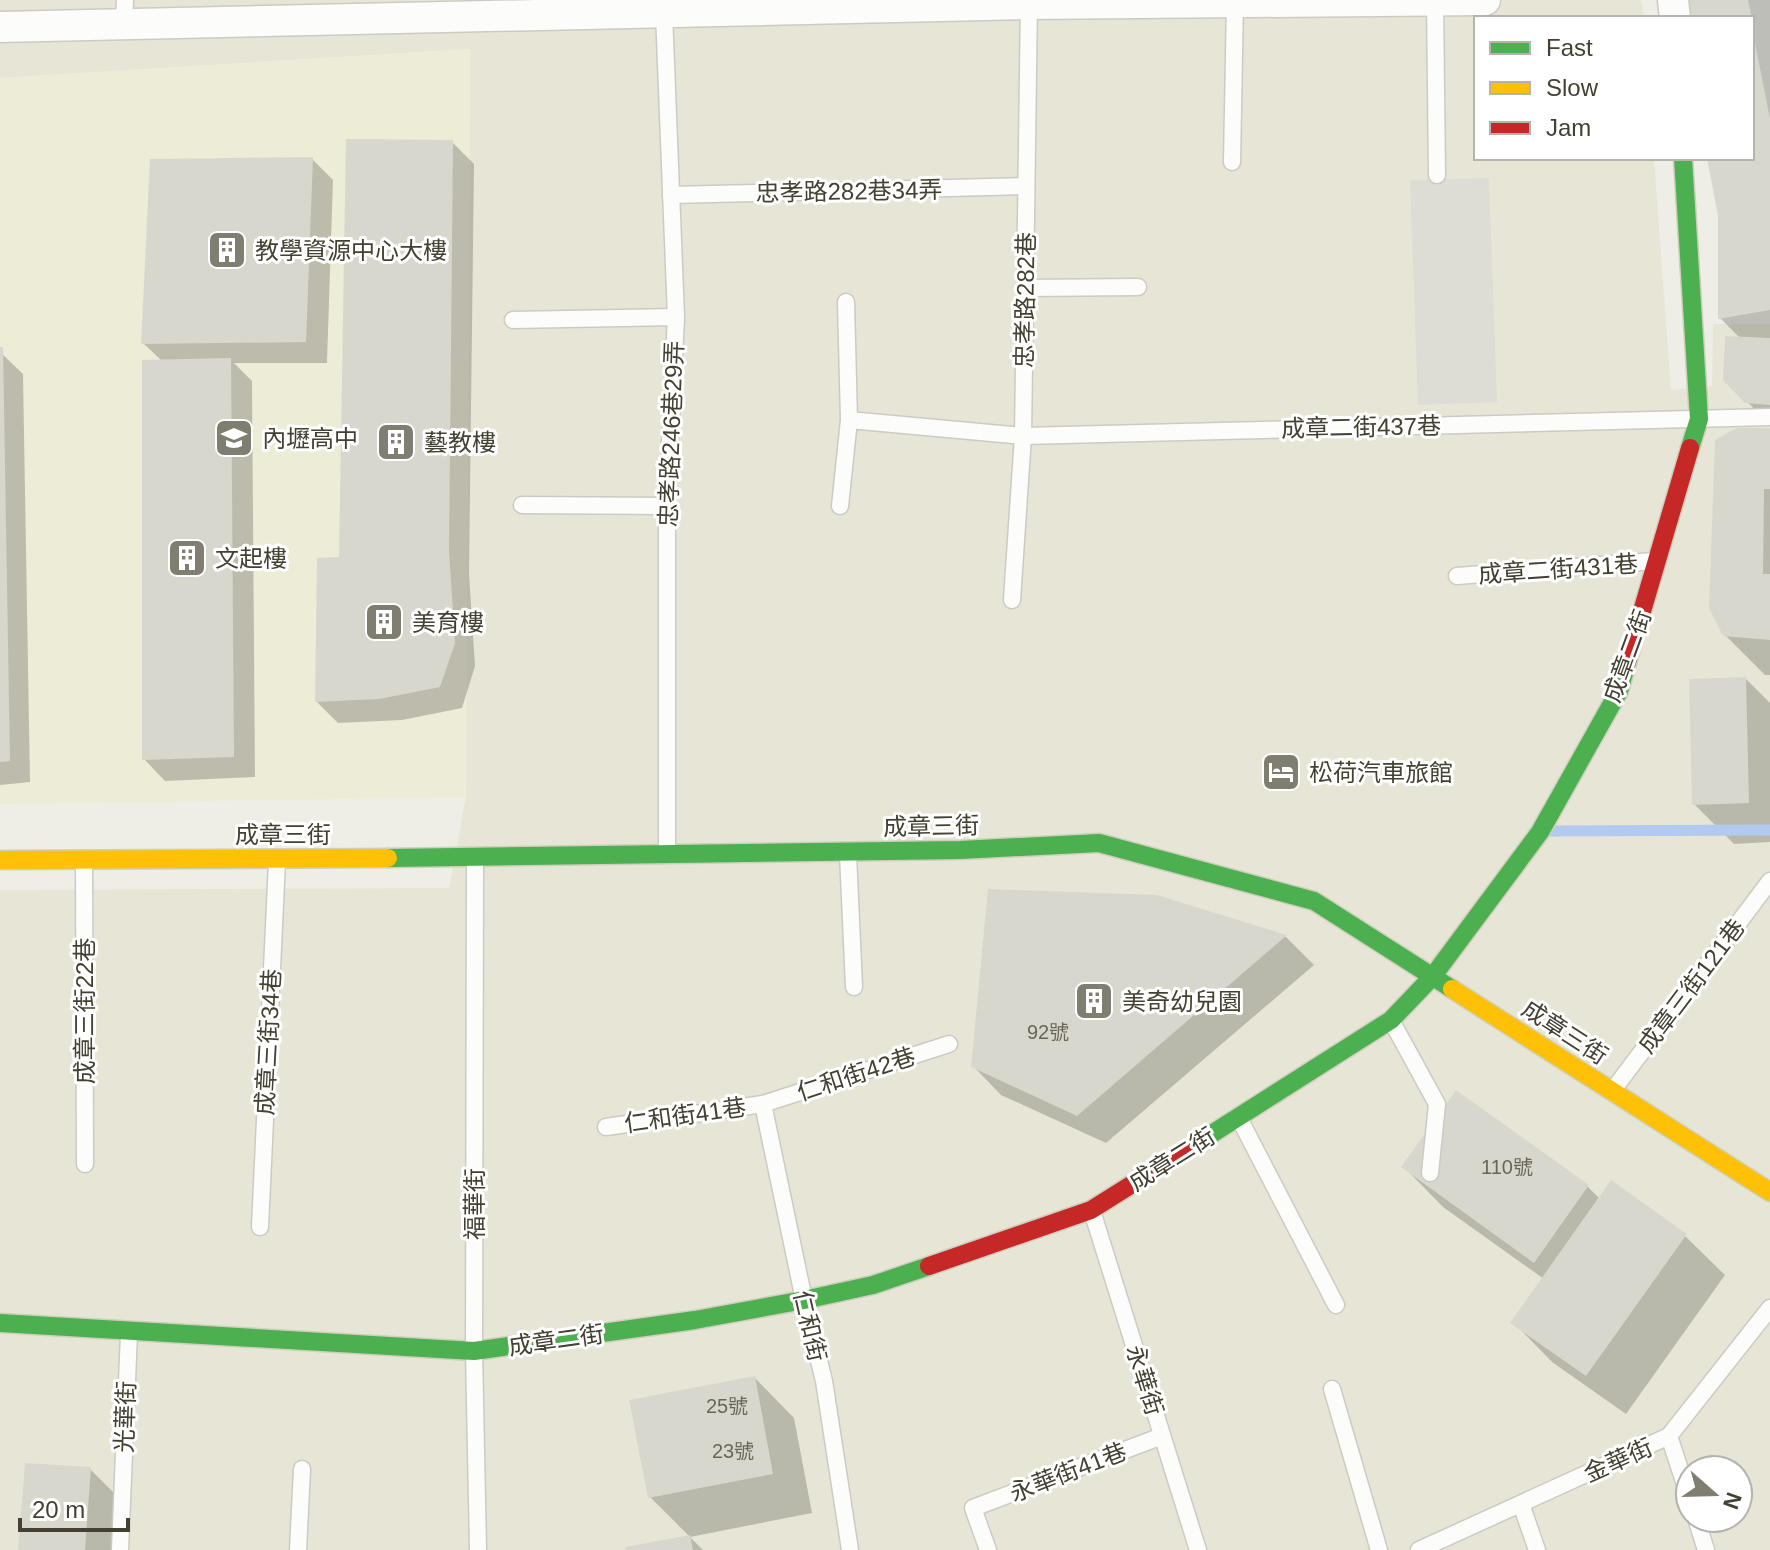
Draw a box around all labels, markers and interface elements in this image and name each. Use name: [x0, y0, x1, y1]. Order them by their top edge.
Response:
legend: [1474, 16, 1754, 160]
text: Fast: [1546, 34, 1593, 61]
text: Slow: [1546, 74, 1599, 101]
text: Jam: [1546, 114, 1591, 141]
street label: 忠孝路282巷34弄: [755, 176, 943, 206]
building icon: 教學資源中心大樓: [206, 229, 248, 271]
street label: 忠孝路282巷: [1010, 232, 1040, 368]
place label: 教學資源中心大樓: [255, 237, 447, 264]
street label: 忠孝路246巷29弄: [654, 340, 688, 528]
street label: 成章二街437巷: [1281, 412, 1441, 442]
school or university icon: 內壢高中: [213, 417, 255, 459]
building icon: 藝教樓: [375, 421, 417, 463]
place label: 內壢高中: [262, 425, 358, 452]
place label: 藝教樓: [424, 429, 496, 456]
building icon: 文起樓: [166, 537, 208, 579]
place label: 文起樓: [215, 545, 287, 572]
street label: 成章二街431巷: [1477, 550, 1639, 588]
building icon: 美育樓: [363, 601, 405, 643]
street label: 成章二街: [1598, 606, 1656, 706]
place label: 美育樓: [412, 609, 484, 636]
hotel icon: 松荷汽車旅館: [1260, 751, 1302, 793]
place label: 松荷汽車旅館: [1309, 759, 1453, 786]
street label: 成章三街: [883, 812, 979, 840]
street label: 成章三街: [235, 821, 331, 848]
street label: 成章三街121巷: [1632, 914, 1750, 1058]
street label: 成章三街22巷: [71, 938, 98, 1084]
street label: 成章三街34巷: [251, 968, 285, 1116]
building icon: 美奇幼兒園: [1073, 980, 1115, 1022]
place label: 美奇幼兒園: [1122, 988, 1242, 1015]
street label: 成章三街: [1517, 995, 1613, 1069]
house number: 92號: [1027, 1021, 1069, 1043]
street label: 仁和街42巷: [793, 1042, 919, 1106]
street label: 仁和街41巷: [622, 1093, 748, 1137]
street label: 成章二街: [1124, 1122, 1220, 1196]
house number: 110號: [1481, 1156, 1533, 1178]
street label: 福華街: [461, 1168, 488, 1240]
street label: 仁和街: [789, 1288, 831, 1364]
street label: 成章二街: [507, 1320, 605, 1360]
street label: 永華街: [1122, 1342, 1168, 1418]
street label: 光華街: [110, 1381, 140, 1453]
house number: 25號: [706, 1395, 748, 1417]
street label: 金華街: [1580, 1433, 1656, 1487]
street label: 永華街41巷: [1006, 1437, 1130, 1507]
house number: 23號: [712, 1440, 754, 1462]
north arrow: [1674, 1454, 1754, 1534]
scale bar: [20, 1482, 128, 1532]
text: N: [1718, 1489, 1747, 1512]
text: 20 m: [32, 1496, 85, 1523]

